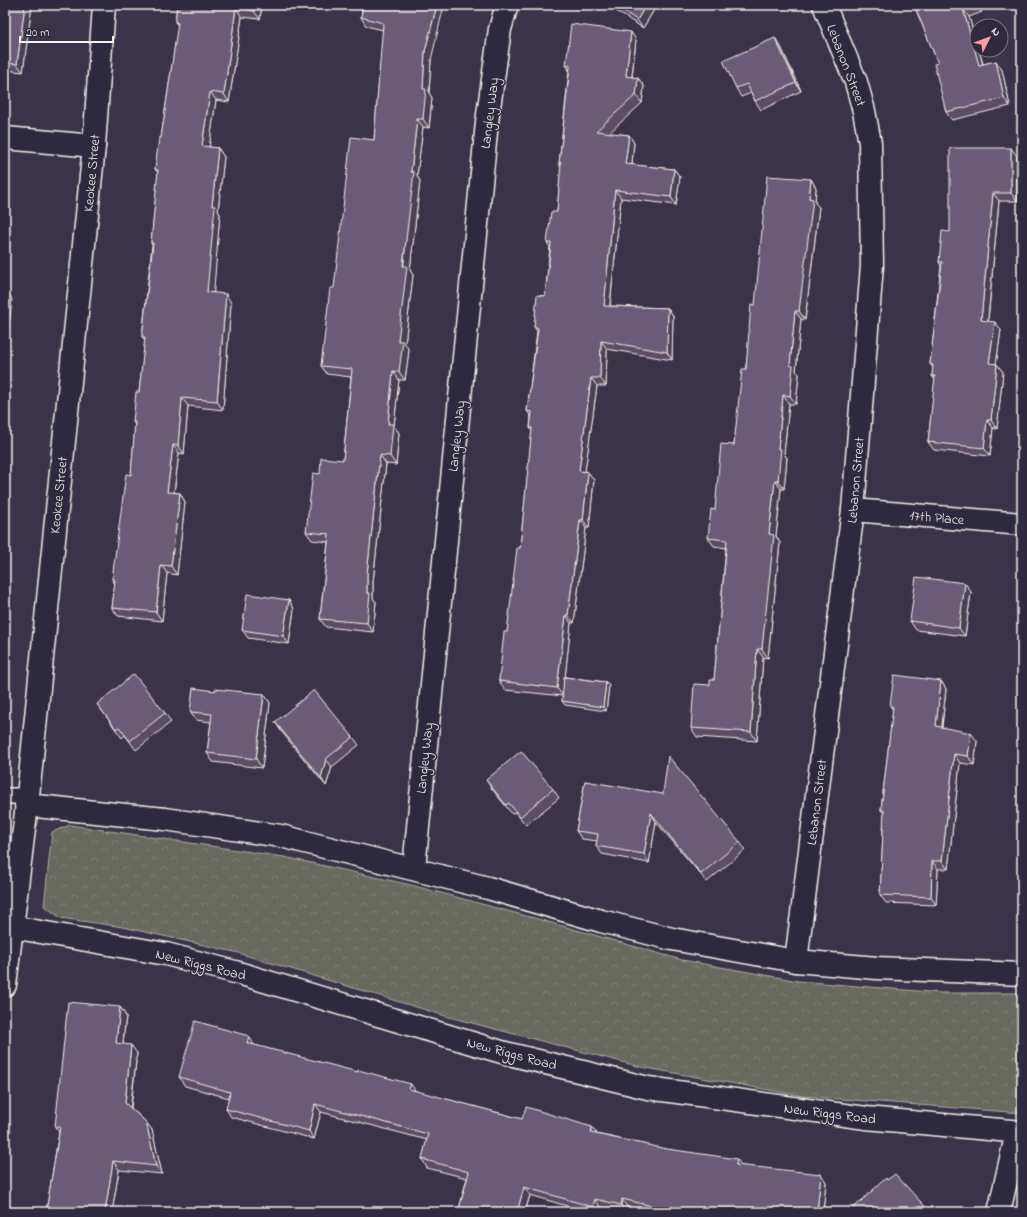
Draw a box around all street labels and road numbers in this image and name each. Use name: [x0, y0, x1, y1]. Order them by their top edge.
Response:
street label: Lebanon Street: [820, 21, 871, 110]
street label: Langley Way: [476, 76, 506, 150]
street label: Keokee Street: [79, 133, 106, 213]
street label: Langley Way: [443, 399, 473, 473]
street label: Lebanon Street: [842, 436, 871, 524]
street label: Keokee Street: [45, 455, 74, 535]
street label: 17th Place: [909, 506, 966, 531]
street label: Langley Way: [411, 721, 441, 795]
street label: Lebanon Street: [802, 758, 833, 846]
street label: New Riggs Road: [153, 944, 248, 988]
street label: New Riggs Road: [464, 1032, 559, 1078]
street label: New Riggs Road: [783, 1098, 877, 1132]

